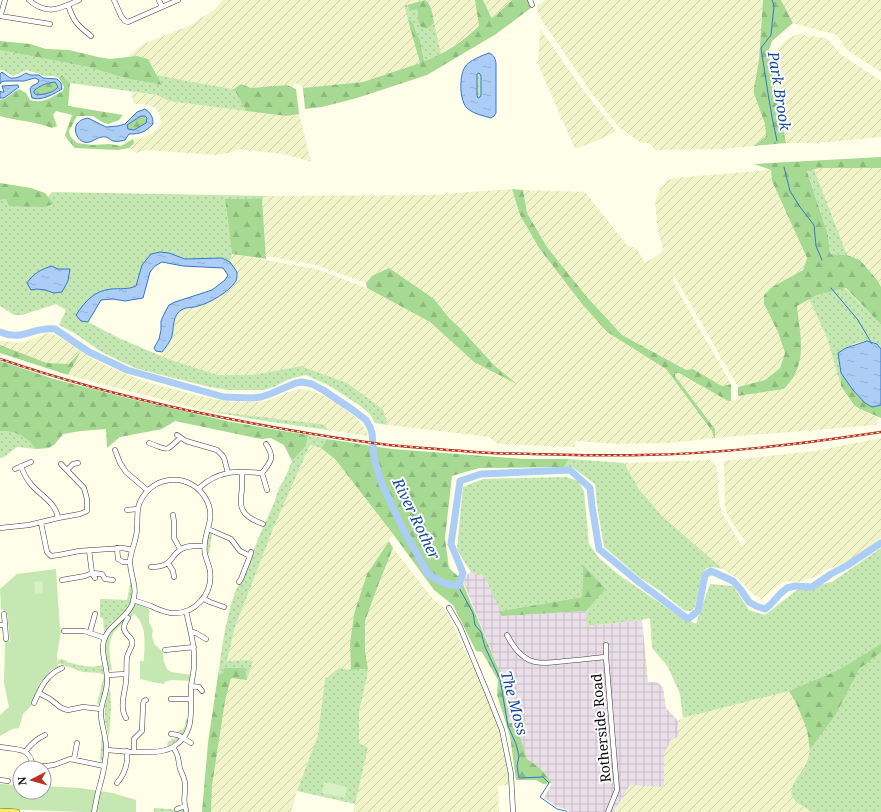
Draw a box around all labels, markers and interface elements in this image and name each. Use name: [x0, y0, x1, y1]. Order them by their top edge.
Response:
water label: Park Brook: [764, 49, 796, 132]
water label: River Rother: [388, 474, 446, 564]
water label: The Moss: [497, 668, 533, 737]
street label: Rotherside Road: [586, 672, 615, 783]
north arrow: [12, 760, 52, 800]
text: N: [14, 776, 29, 786]

